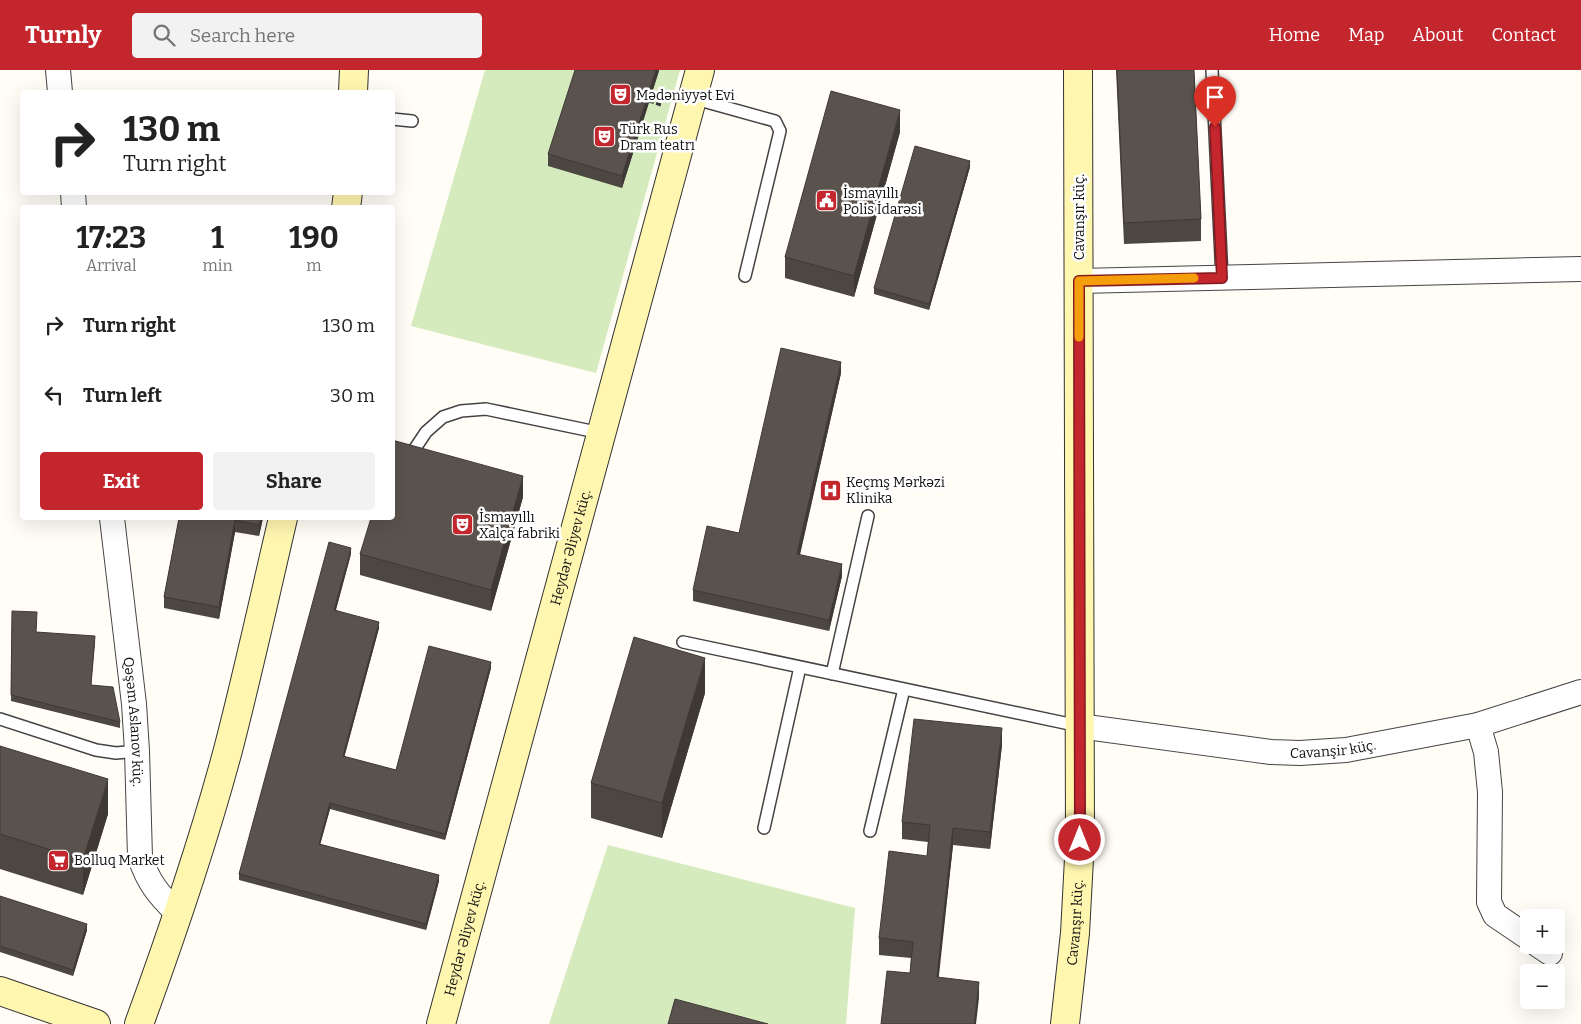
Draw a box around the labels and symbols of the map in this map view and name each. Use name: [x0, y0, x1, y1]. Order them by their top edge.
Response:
pin: [1194, 76, 1236, 127]
theatre icon: Mədəniyyət Evi: [608, 83, 632, 107]
place label: Mədəniyyət Evi: [636, 87, 735, 104]
place label: Türk Rus Dram teatrı: [620, 121, 695, 154]
theatre icon: Türk Rus Dram teatrı: [592, 125, 616, 149]
street label: Cavanşır küç.: [1071, 174, 1088, 260]
place label: İsmayıllı Polis İdarəsi: [843, 185, 922, 218]
public building icon: İsmayıllı Polis İdarəsi: [815, 189, 839, 213]
place label: Keçmş Mərkəzi Klinika: [846, 474, 945, 507]
hospital icon: Keçmş Mərkəzi Klinika: [818, 478, 842, 502]
street label: Heydər Əliyev küç.: [547, 488, 595, 607]
place label: İsmayıllı Xalça fabriki: [479, 509, 560, 542]
theatre icon: İsmayıllı Xalça fabriki: [451, 513, 475, 537]
street label: Qəşəm Aslanov küç.: [119, 656, 146, 787]
street label: Cavanşir küç.: [1290, 736, 1378, 762]
position arrow: [1053, 813, 1105, 865]
supermarket icon: Bolluq Market: [46, 848, 70, 872]
place label: Bolluq Market: [74, 852, 165, 869]
street label: Heydər Əliyev küç.: [441, 878, 489, 998]
street label: Cavanşır küç.: [1063, 879, 1087, 967]

